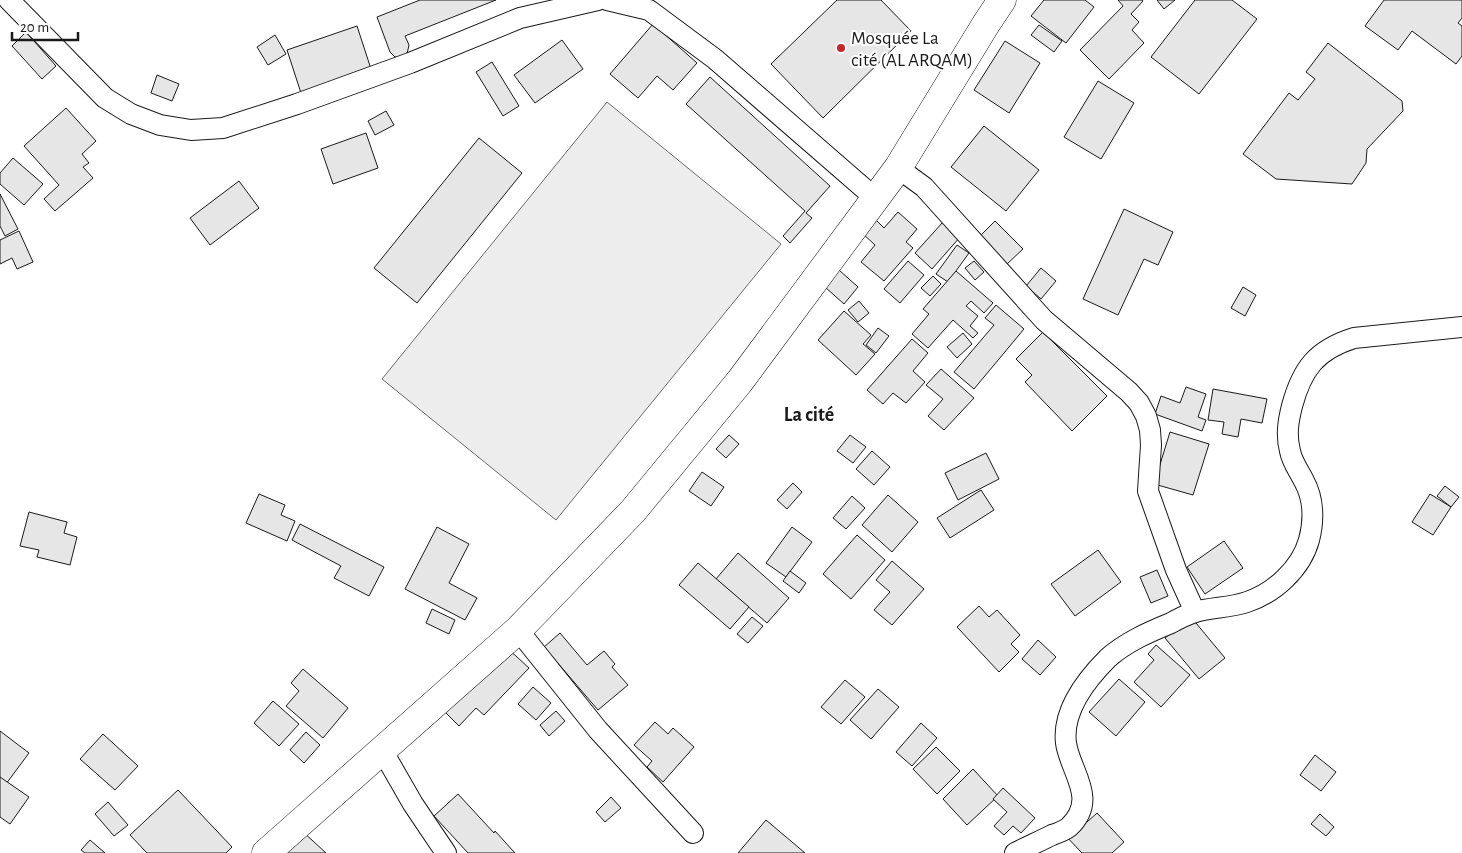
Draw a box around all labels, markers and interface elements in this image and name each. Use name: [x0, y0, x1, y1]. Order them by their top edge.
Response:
scale bar: [12, 10, 79, 42]
text: 20 m: [20, 20, 49, 35]
place label: Mosquée La cité (AL ARQAM): [851, 29, 973, 70]
marker: Mosquée La cité (AL ARQAM): [835, 42, 847, 54]
district label: La cité: [784, 405, 834, 425]

